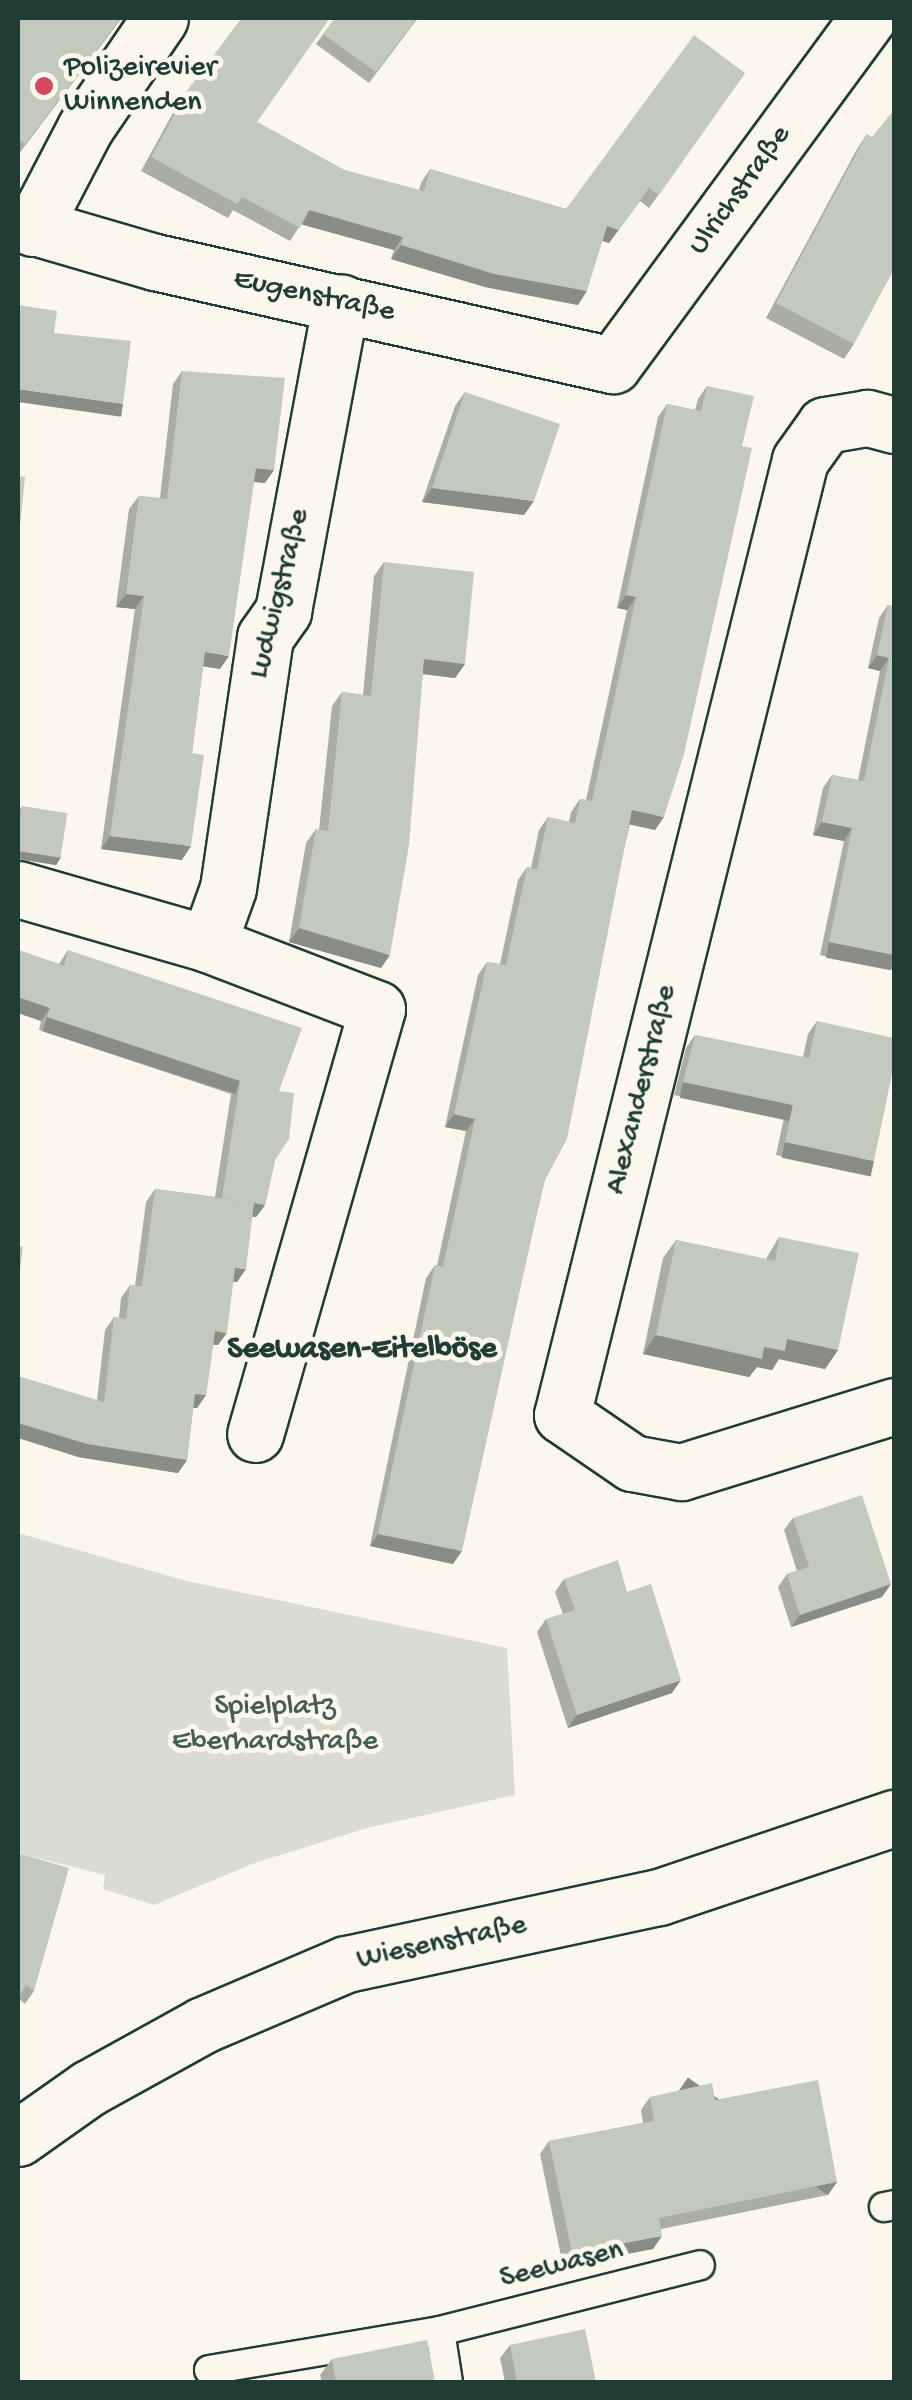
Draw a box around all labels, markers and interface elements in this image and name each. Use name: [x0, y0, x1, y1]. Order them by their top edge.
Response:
place label: Polizeirevier Winnenden: [64, 51, 216, 122]
marker: Polizeirevier Winnenden: [33, 75, 55, 97]
street label: Ulrichstraße: [682, 119, 800, 263]
street label: Eugenstraße: [230, 262, 398, 332]
street label: Ludwigstraße: [243, 505, 319, 683]
street label: Alexanderstraße: [600, 982, 686, 1198]
district label: Seewasen-Eitelböse: [227, 1331, 497, 1369]
park label: Spielplatz Eberhardstraße: [172, 1690, 378, 1760]
street label: Wiesenstraße: [354, 1908, 530, 1980]
street label: Seewasen: [497, 2233, 627, 2299]

